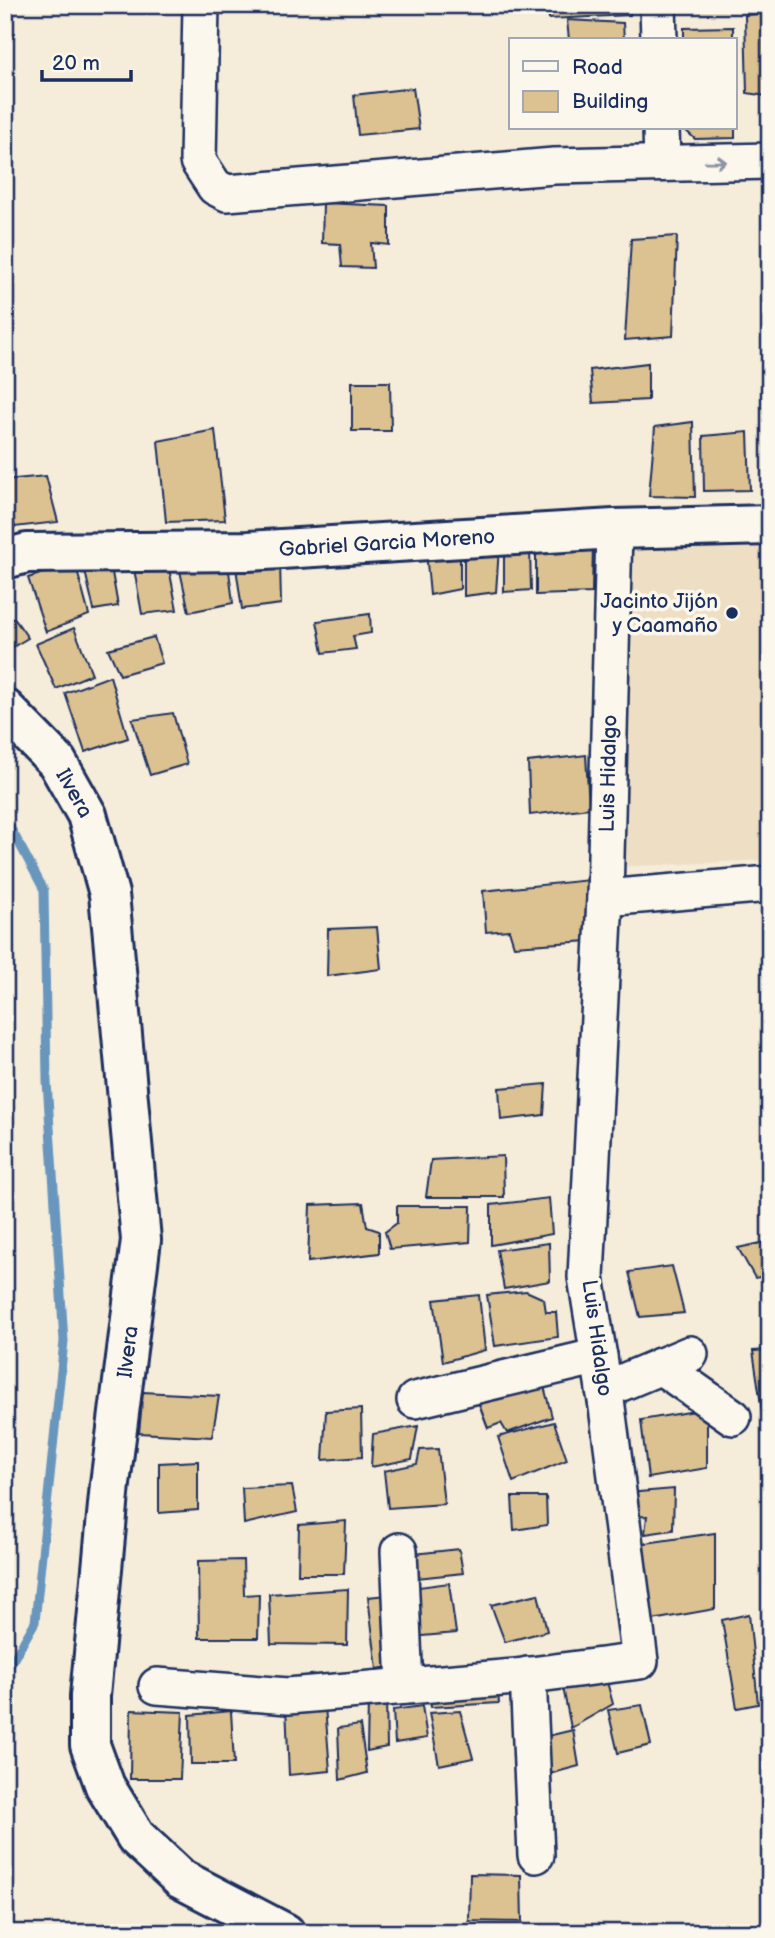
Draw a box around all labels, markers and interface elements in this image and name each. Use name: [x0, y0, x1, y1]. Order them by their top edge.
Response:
scale bar: [42, 38, 131, 82]
legend: [509, 38, 736, 130]
text: 20 m: [52, 51, 100, 76]
text: Road: [572, 55, 623, 80]
text: Building: [572, 89, 648, 114]
one-way arrow: [704, 156, 727, 169]
street label: Gabriel Garcia Moreno: [278, 524, 496, 562]
place label: Jacinto Jijón y Caamaño: [600, 589, 718, 638]
marker: Jacinto Jijón y Caamaño: [724, 605, 740, 621]
street label: Luis Hidalgo: [594, 714, 622, 833]
street label: Ilvera: [51, 764, 98, 822]
street label: Luis Hidalgo: [576, 1278, 618, 1398]
street label: Ilvera: [112, 1324, 144, 1380]

